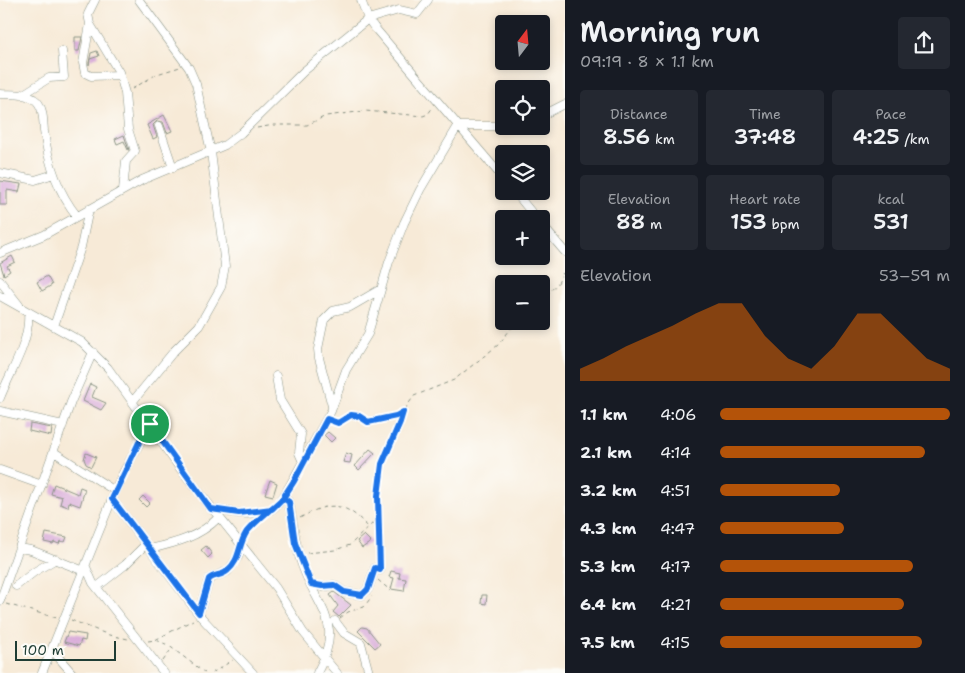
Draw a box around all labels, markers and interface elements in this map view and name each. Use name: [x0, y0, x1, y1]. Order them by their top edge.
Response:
text: Morning run: [580, 13, 760, 51]
north arrow: [495, 15, 550, 70]
map controls: [495, 15, 550, 330]
button: share: [898, 17, 950, 69]
text: 09:19 · 8 × 1.1 km: [580, 51, 714, 72]
button: locate: [495, 80, 550, 135]
text: Distance: [610, 105, 668, 123]
text: Time: [749, 105, 781, 123]
text: Pace: [876, 105, 906, 123]
text: 8.56: [603, 123, 650, 151]
text: 37:48: [734, 123, 796, 151]
text: 4:25: [853, 123, 900, 151]
text: km: [650, 130, 675, 148]
text: /km: [900, 130, 929, 148]
button: layers: [495, 145, 550, 200]
text: Elevation: [608, 190, 670, 208]
text: Heart rate: [729, 190, 801, 208]
text: kcal: [877, 190, 905, 208]
text: 88: [616, 208, 645, 236]
text: 153: [730, 208, 767, 236]
text: 531: [873, 208, 909, 236]
button: +: [495, 210, 550, 265]
text: m: [645, 215, 662, 233]
text: bpm: [767, 215, 800, 233]
text: Elevation: [580, 265, 652, 286]
text: 53–59 m: [879, 265, 950, 286]
button: −: [495, 275, 550, 330]
pin: [129, 403, 171, 445]
text: 1.1 km: [580, 404, 627, 425]
text: 4:06: [660, 404, 697, 425]
icon: arrive: [136, 410, 164, 438]
text: 2.1 km: [580, 442, 632, 463]
text: 4:14: [660, 442, 691, 463]
text: 3.2 km: [580, 480, 637, 501]
text: 4:51: [660, 480, 690, 501]
text: 4.3 km: [580, 518, 636, 539]
text: 4:47: [660, 518, 695, 539]
text: 5.3 km: [580, 556, 635, 577]
text: 4:17: [660, 556, 691, 577]
text: 6.4 km: [580, 594, 636, 615]
text: 4:21: [660, 594, 691, 615]
text: 7.5 km: [580, 632, 635, 653]
text: 4:15: [660, 632, 690, 653]
scale bar: [15, 638, 116, 661]
text: 100 m: [22, 641, 64, 659]

